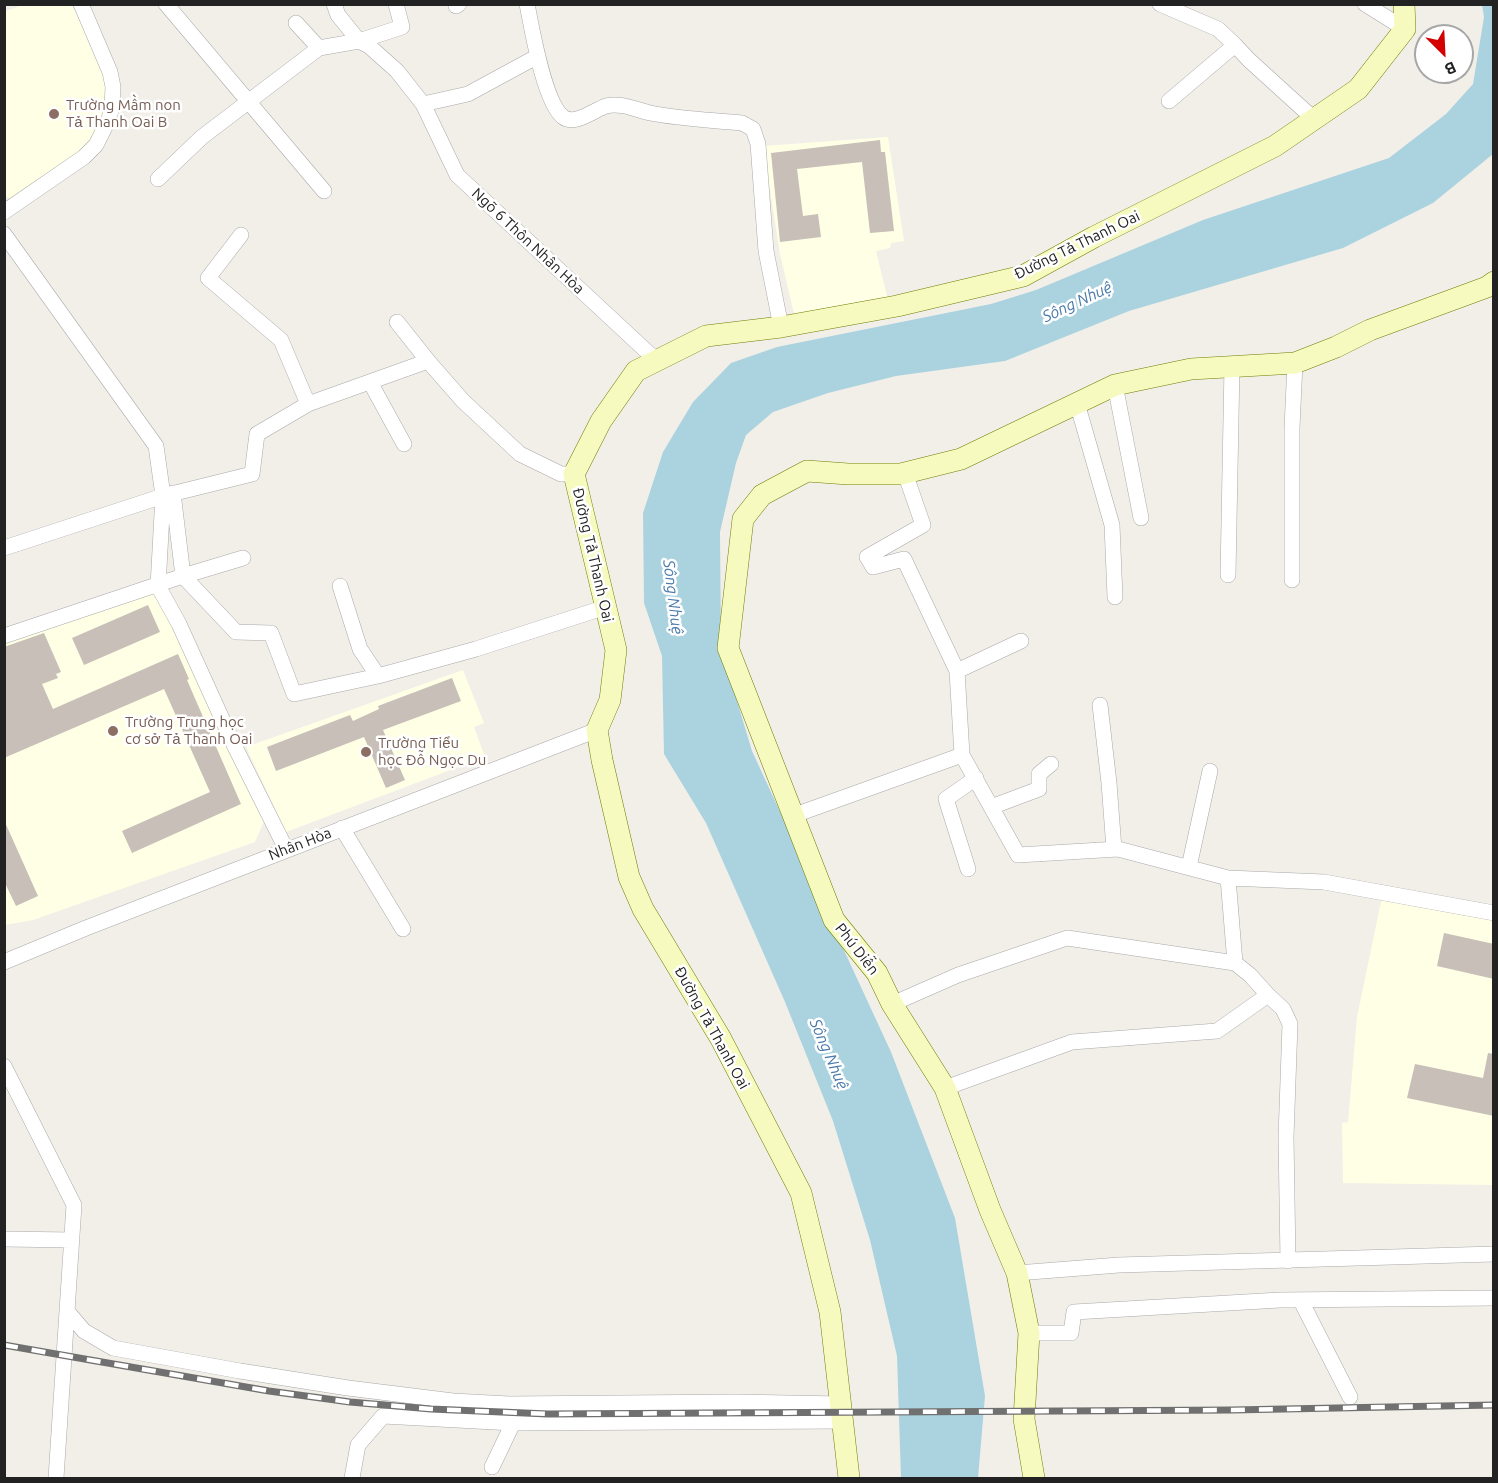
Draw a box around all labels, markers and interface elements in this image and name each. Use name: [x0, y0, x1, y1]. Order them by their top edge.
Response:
north arrow: [1414, 24, 1474, 84]
text: B: [1442, 58, 1459, 79]
place label: Trường Mầm non Tả Thanh Oai B: [66, 96, 181, 131]
marker: Trường Mầm non Tả Thanh Oai B: [47, 107, 61, 121]
street label: Ngõ 6 Thôn Nhân Hòa: [468, 184, 588, 298]
street label: Đường Tả Thanh Oai: [1011, 207, 1143, 283]
water label: Sông Nhuệ: [1039, 278, 1115, 326]
street label: Đường Tả Thanh Oai: [569, 486, 617, 624]
water label: Sông Nhuệ: [659, 559, 687, 635]
place label: Trường Trung học cơ sở Tả Thanh Oai: [125, 713, 252, 748]
marker: Trường Trung học cơ sở Tả Thanh Oai: [106, 724, 120, 738]
place label: Trường Tiểu học Đỗ Ngọc Du: [378, 734, 486, 769]
marker: Trường Tiểu học Đỗ Ngọc Du: [359, 745, 373, 759]
street label: Nhân Hòa: [266, 824, 334, 864]
street label: Phú Diễn: [831, 920, 883, 978]
street label: Đường Tả Thanh Oai: [671, 964, 753, 1092]
water label: Sông Nhuệ: [806, 1016, 852, 1092]

